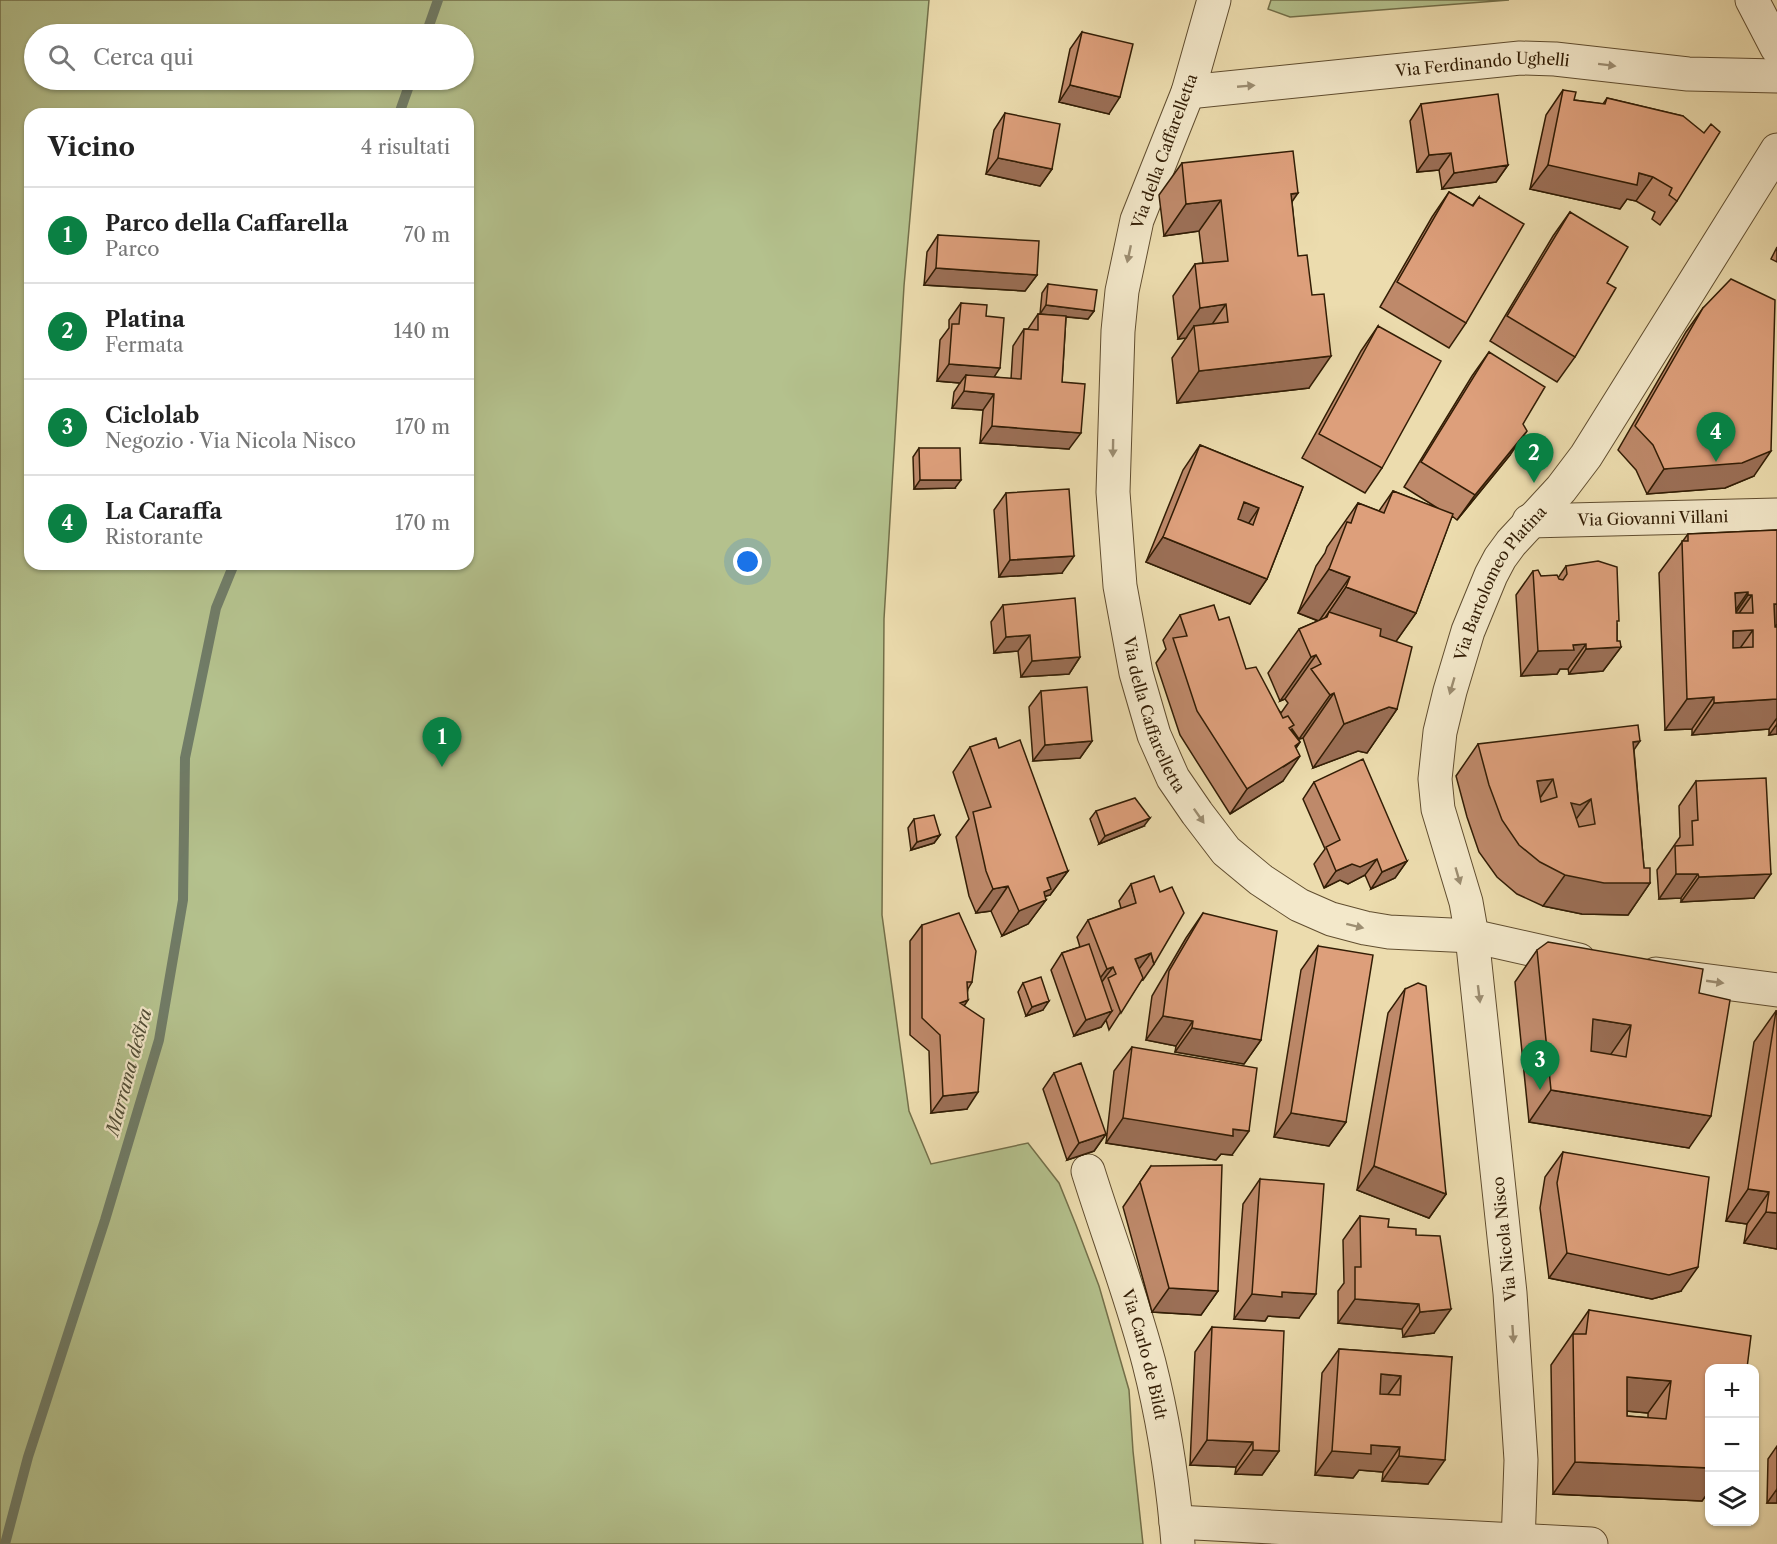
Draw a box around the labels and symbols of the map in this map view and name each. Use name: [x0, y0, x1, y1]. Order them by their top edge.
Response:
street label: Via Ferdinando Ughelli: [1393, 48, 1571, 81]
one-way arrow: [1598, 60, 1617, 70]
street label: Via della Caffarelletta: [1126, 70, 1202, 232]
one-way arrow: [1237, 82, 1256, 91]
one-way arrow: [1124, 245, 1134, 263]
pin: 4: [1696, 412, 1736, 462]
pin: 2: [1514, 434, 1553, 483]
one-way arrow: [1109, 439, 1118, 458]
street label: Via Bartolomeo Platina: [1449, 501, 1551, 664]
street label: Via Giovanni Villani: [1576, 506, 1729, 530]
your location: [733, 547, 762, 576]
street label: Via della Caffarelletta: [1119, 634, 1190, 797]
one-way arrow: [1447, 677, 1456, 695]
pin: 1: [422, 718, 462, 767]
one-way arrow: [1193, 807, 1205, 823]
one-way arrow: [1454, 867, 1463, 885]
one-way arrow: [1345, 921, 1364, 931]
one-way arrow: [1705, 977, 1724, 987]
one-way arrow: [1474, 984, 1484, 1003]
water label: Marrana destra: [101, 1006, 157, 1140]
pin: 3: [1520, 1040, 1560, 1090]
street label: Via Nicola Nisco: [1487, 1175, 1521, 1303]
street label: Via Carlo de Bildt: [1117, 1285, 1171, 1422]
one-way arrow: [1508, 1325, 1517, 1344]

